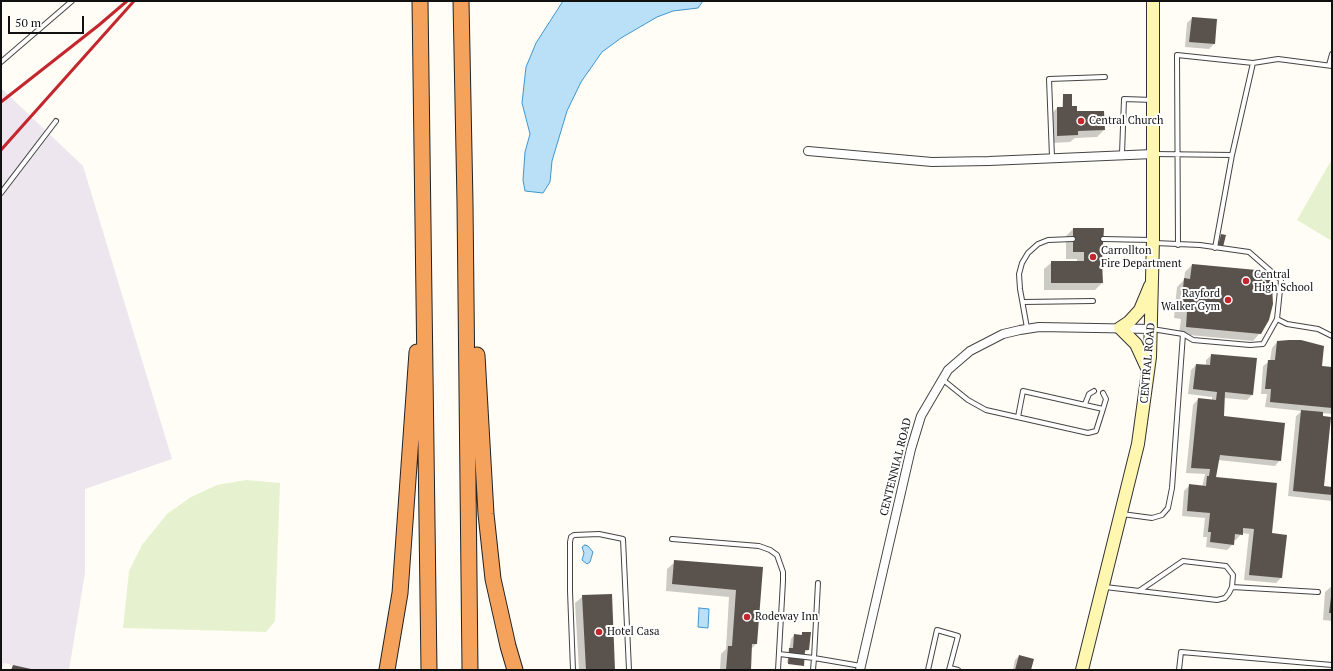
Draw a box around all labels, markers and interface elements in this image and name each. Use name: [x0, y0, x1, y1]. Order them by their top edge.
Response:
scale bar: [10, 8, 86, 34]
text: 50 m: [15, 15, 41, 30]
place label: Central Church: [1089, 114, 1163, 128]
marker: Central Church: [1076, 116, 1086, 126]
place label: Carrollton Fire Department: [1101, 244, 1182, 270]
marker: Carrollton Fire Department: [1088, 252, 1098, 262]
place label: Central High School: [1254, 268, 1313, 294]
marker: Central High School: [1241, 276, 1251, 286]
place label: Rayford Walker Gym: [1161, 287, 1220, 313]
marker: Rayford Walker Gym: [1223, 295, 1233, 305]
street label: CENTRAL ROAD: [1138, 322, 1158, 404]
street label: CENTENNIAL ROAD: [877, 417, 915, 517]
place label: Rodeway Inn: [755, 610, 818, 624]
marker: Rodeway Inn: [742, 612, 752, 622]
place label: Hotel Casa: [607, 625, 660, 639]
marker: Hotel Casa: [594, 627, 604, 637]

